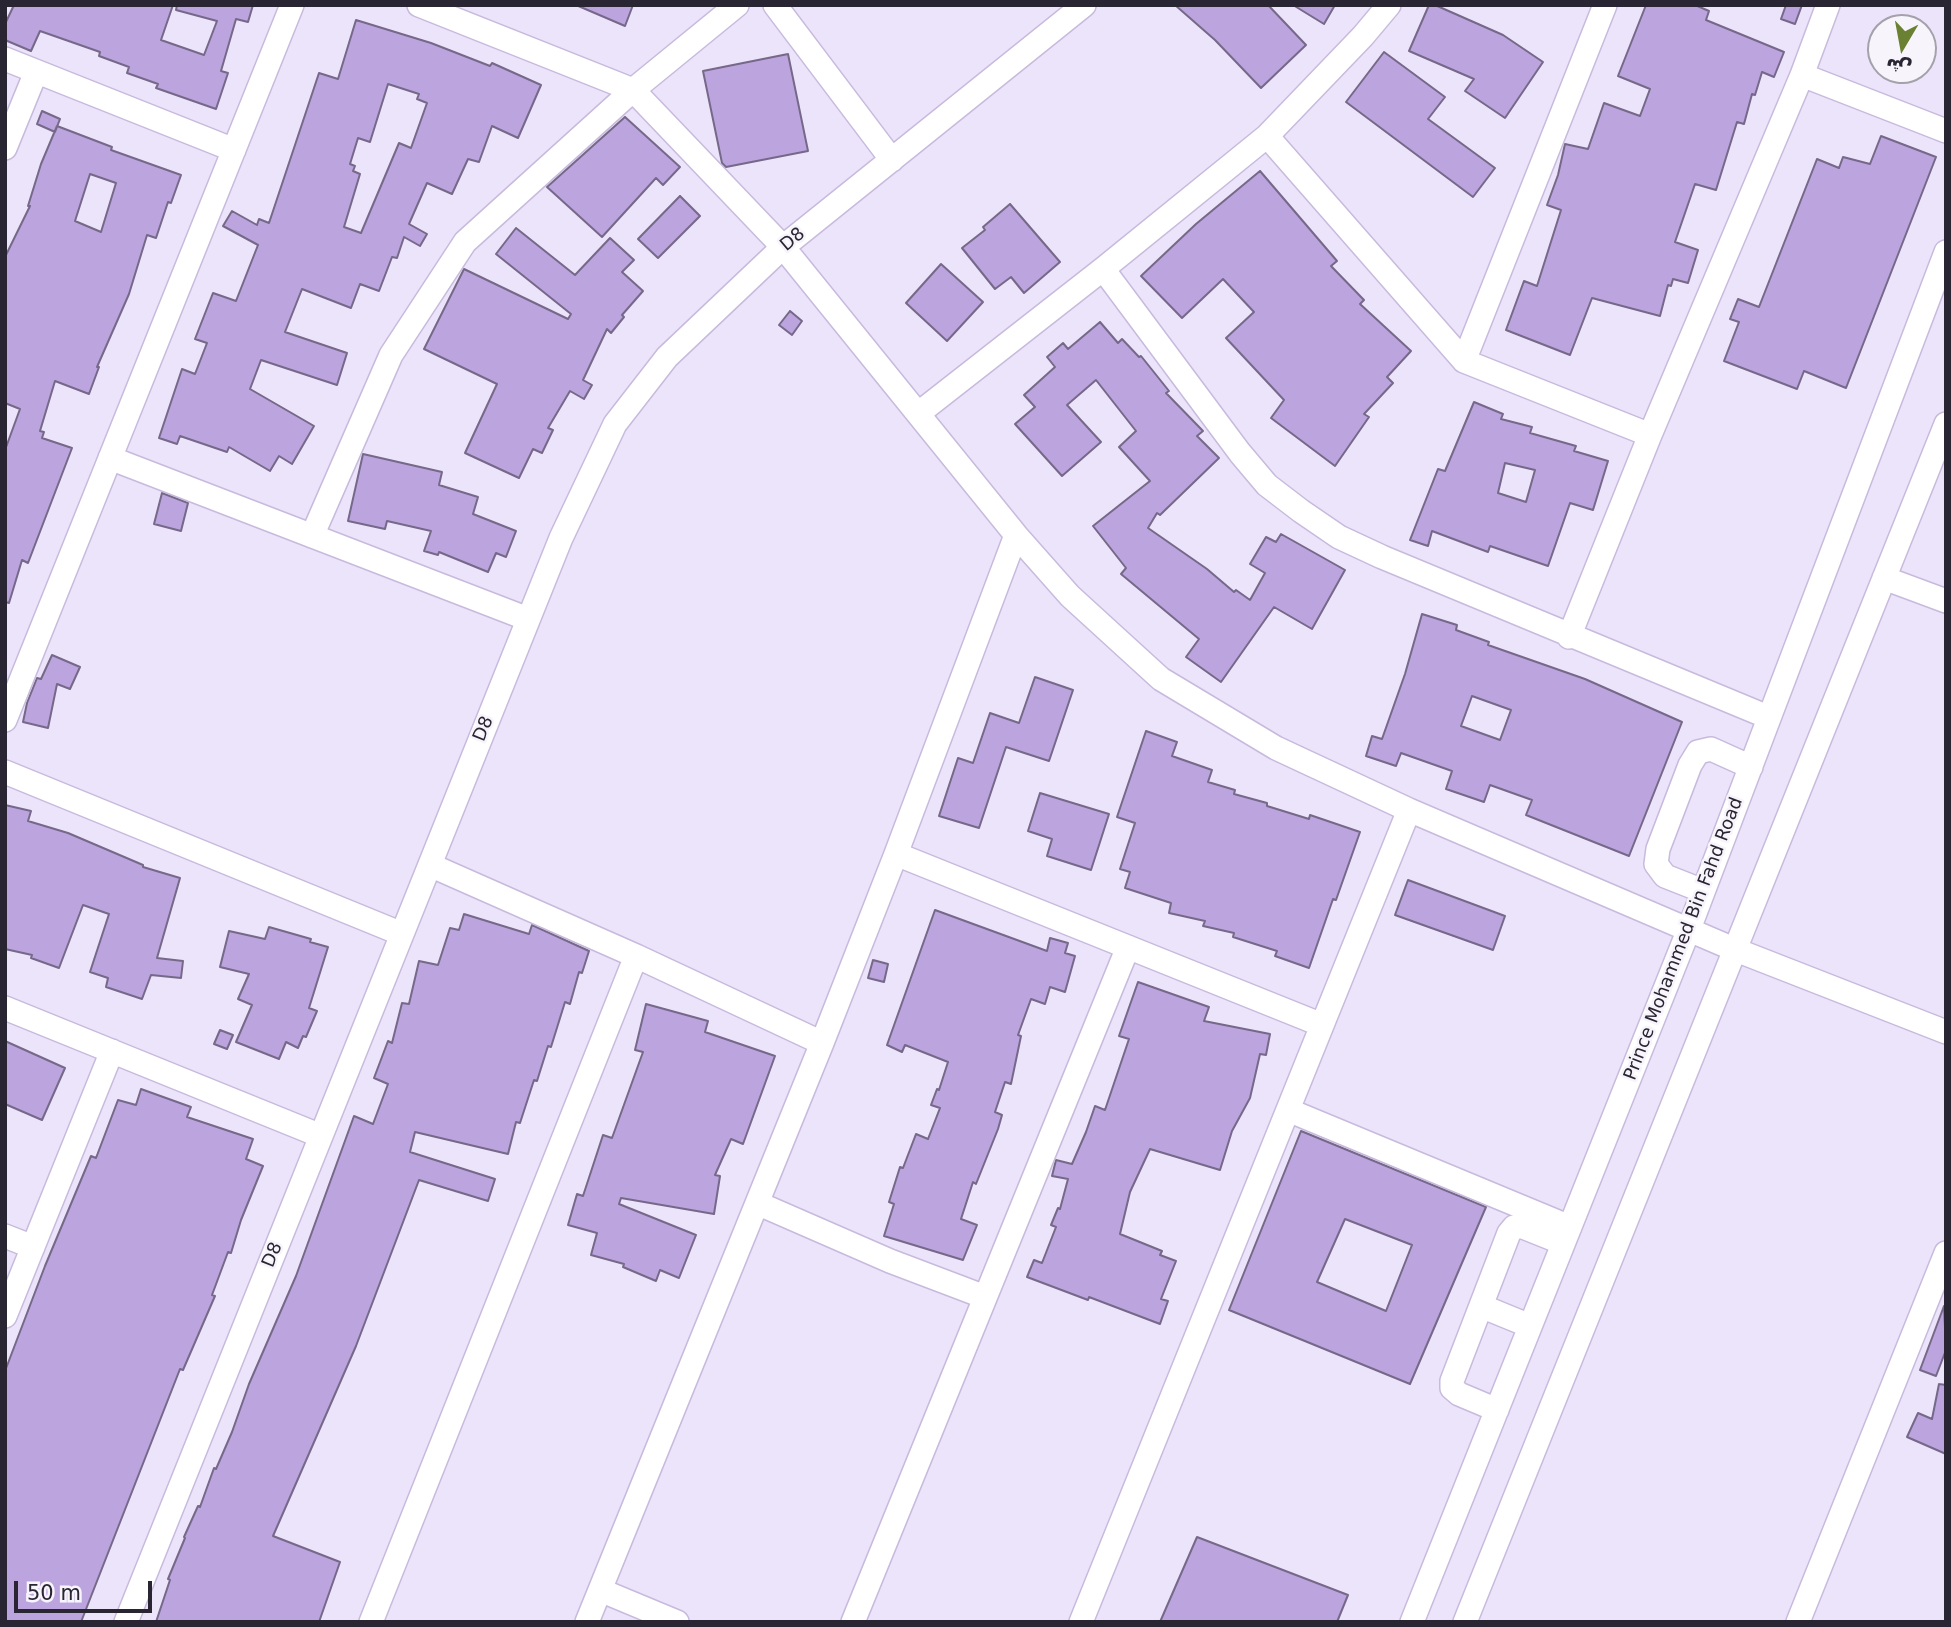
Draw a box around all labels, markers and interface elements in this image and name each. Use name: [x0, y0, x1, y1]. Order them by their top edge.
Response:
north arrow: [1867, 14, 1937, 84]
text: ش: [1884, 55, 1914, 81]
street label: D8: [776, 224, 810, 256]
street label: D8: [469, 713, 499, 745]
street label: Prince Mohammed Bin Fahd Road: [1620, 795, 1748, 1083]
street label: D8: [258, 1239, 288, 1271]
scale bar: [18, 1568, 156, 1612]
text: 50 m: [27, 1581, 81, 1605]

